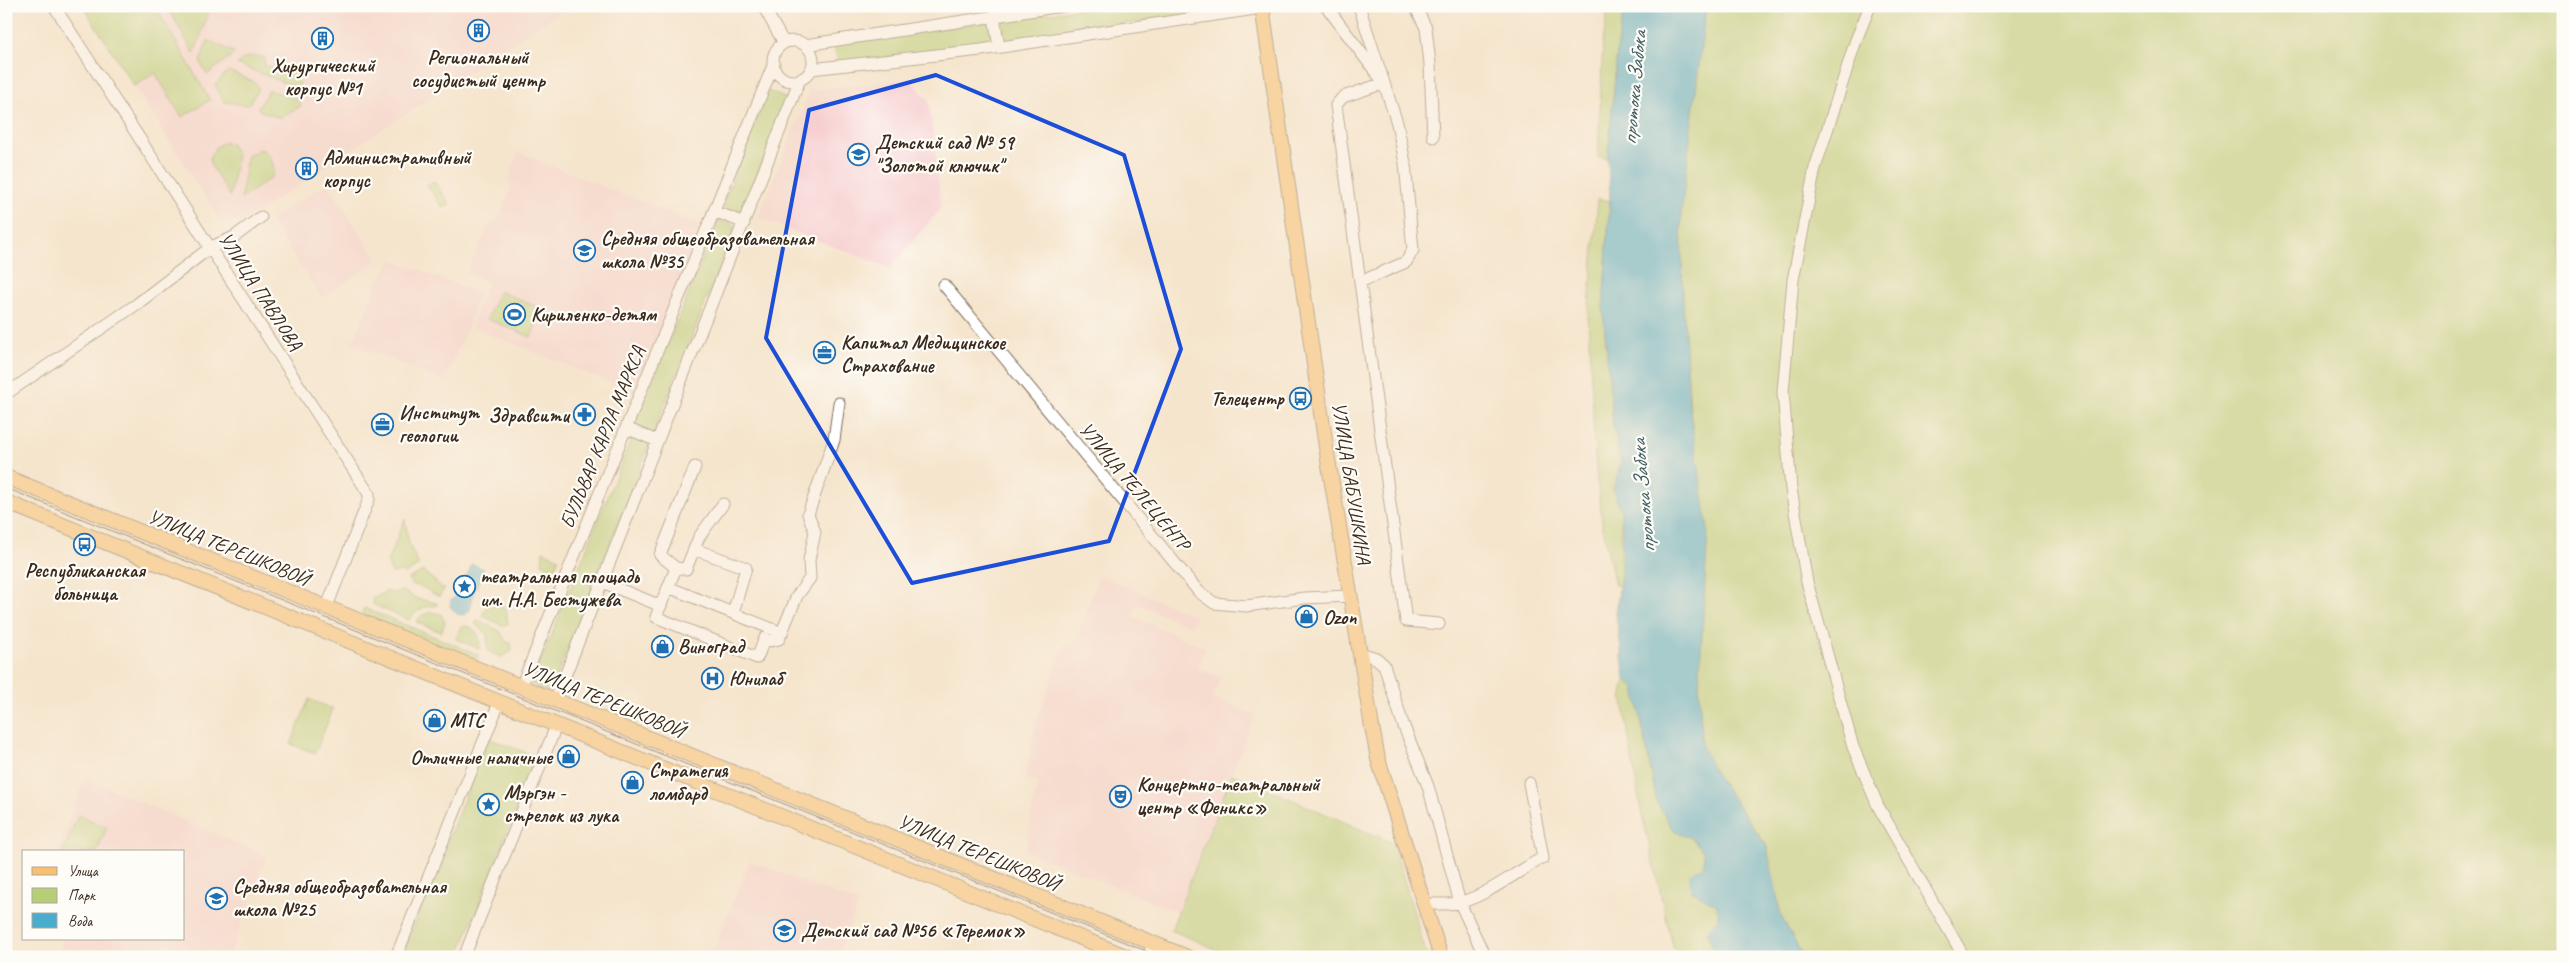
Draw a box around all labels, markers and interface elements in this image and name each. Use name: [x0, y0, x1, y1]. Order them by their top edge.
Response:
building icon: Региональный сосудистый центр: [466, 19, 490, 43]
building icon: Хирургический корпус №1: [311, 27, 335, 51]
water label: протока Забока: [1616, 28, 1652, 146]
place label: Региональный сосудистый центр: [411, 45, 546, 94]
place label: Хирургический корпус №1: [271, 53, 376, 102]
place label: Детский сад № 59 "Золотой ключик": [875, 130, 1016, 178]
school or university icon: Детский сад № 59 "Золотой ключик": [847, 142, 871, 166]
place label: Административный корпус: [323, 145, 472, 194]
building icon: Административный корпус: [295, 157, 319, 181]
place label: Средняя общеобразовательная школа №35: [601, 226, 815, 274]
street label: УЛИЦА ПАВЛОВА: [213, 227, 309, 356]
school or university icon: Средняя общеобразовательная школа №35: [573, 238, 597, 262]
sports icon: Кириленко-детям: [503, 302, 527, 326]
place label: Кириленко-детям: [531, 302, 658, 327]
place label: Капитал Медицинское Страхование: [841, 330, 1007, 378]
street label: БУЛЬВАР КАРЛА МАРКСА: [554, 341, 651, 532]
office icon: Капитал Медицинское Страхование: [813, 341, 837, 365]
place label: Телецентр: [1211, 386, 1286, 411]
bus stop icon: Телецентр: [1288, 386, 1312, 410]
place label: Институт геологии: [399, 400, 480, 448]
street label: УЛИЦА БАБУШКИНА: [1326, 400, 1377, 567]
place label: Здравсити: [488, 403, 571, 428]
pharmacy icon: Здравсити: [573, 403, 597, 427]
office icon: Институт геологии: [371, 412, 395, 436]
street label: УЛИЦА ТЕЛЕЦЕНТР: [1074, 417, 1197, 557]
water label: протока Забока: [1625, 436, 1661, 554]
street label: УЛИЦА ТЕРЕШКОВОЙ: [144, 504, 316, 592]
bus stop icon: Республиканская больница: [73, 532, 97, 556]
place label: Республиканская больница: [25, 558, 146, 606]
place label: театральная площадь им. Н.А. Бестужева: [480, 564, 641, 613]
place icon: театральная площадь им. Н.А. Бестужева: [452, 575, 476, 599]
shop icon: Ozon: [1295, 605, 1319, 629]
place label: Ozon: [1323, 605, 1357, 630]
shop icon: Виноград: [650, 634, 674, 658]
place label: Виноград: [678, 634, 746, 659]
street label: УЛИЦА ТЕРЕШКОВОЙ: [519, 656, 691, 744]
hospital icon: Юнилаб: [701, 666, 725, 690]
place label: Юнилаб: [729, 666, 787, 691]
shop icon: МТС: [422, 708, 446, 732]
place label: МТС: [450, 708, 487, 733]
place label: Отличные наличные: [410, 745, 554, 770]
shop icon: Отличные наличные: [556, 745, 580, 769]
place label: Стратегия ломбард: [649, 758, 729, 806]
shop icon: Стратегия ломбард: [621, 770, 645, 794]
place label: Концертно-театральный центр «Феникс»: [1137, 772, 1321, 820]
place label: Мэргэн - стрелок из лука: [504, 780, 620, 828]
theatre icon: Концертно-театральный центр «Феникс»: [1109, 784, 1133, 808]
place icon: Мэргэн - стрелок из лука: [476, 792, 500, 816]
street label: УЛИЦА ТЕРЕШКОВОЙ: [894, 809, 1066, 897]
legend: [22, 850, 185, 940]
text: Улица: [68, 862, 99, 881]
place label: Средняя общеобразовательная школа №25: [233, 874, 447, 922]
text: Парк: [68, 886, 96, 905]
school or university icon: Средняя общеобразовательная школа №25: [205, 886, 229, 910]
text: Вода: [68, 912, 93, 931]
school or university icon: Детский сад №56 «Теремок»: [773, 918, 797, 942]
place label: Детский сад №56 «Теремок»: [801, 918, 1026, 943]

